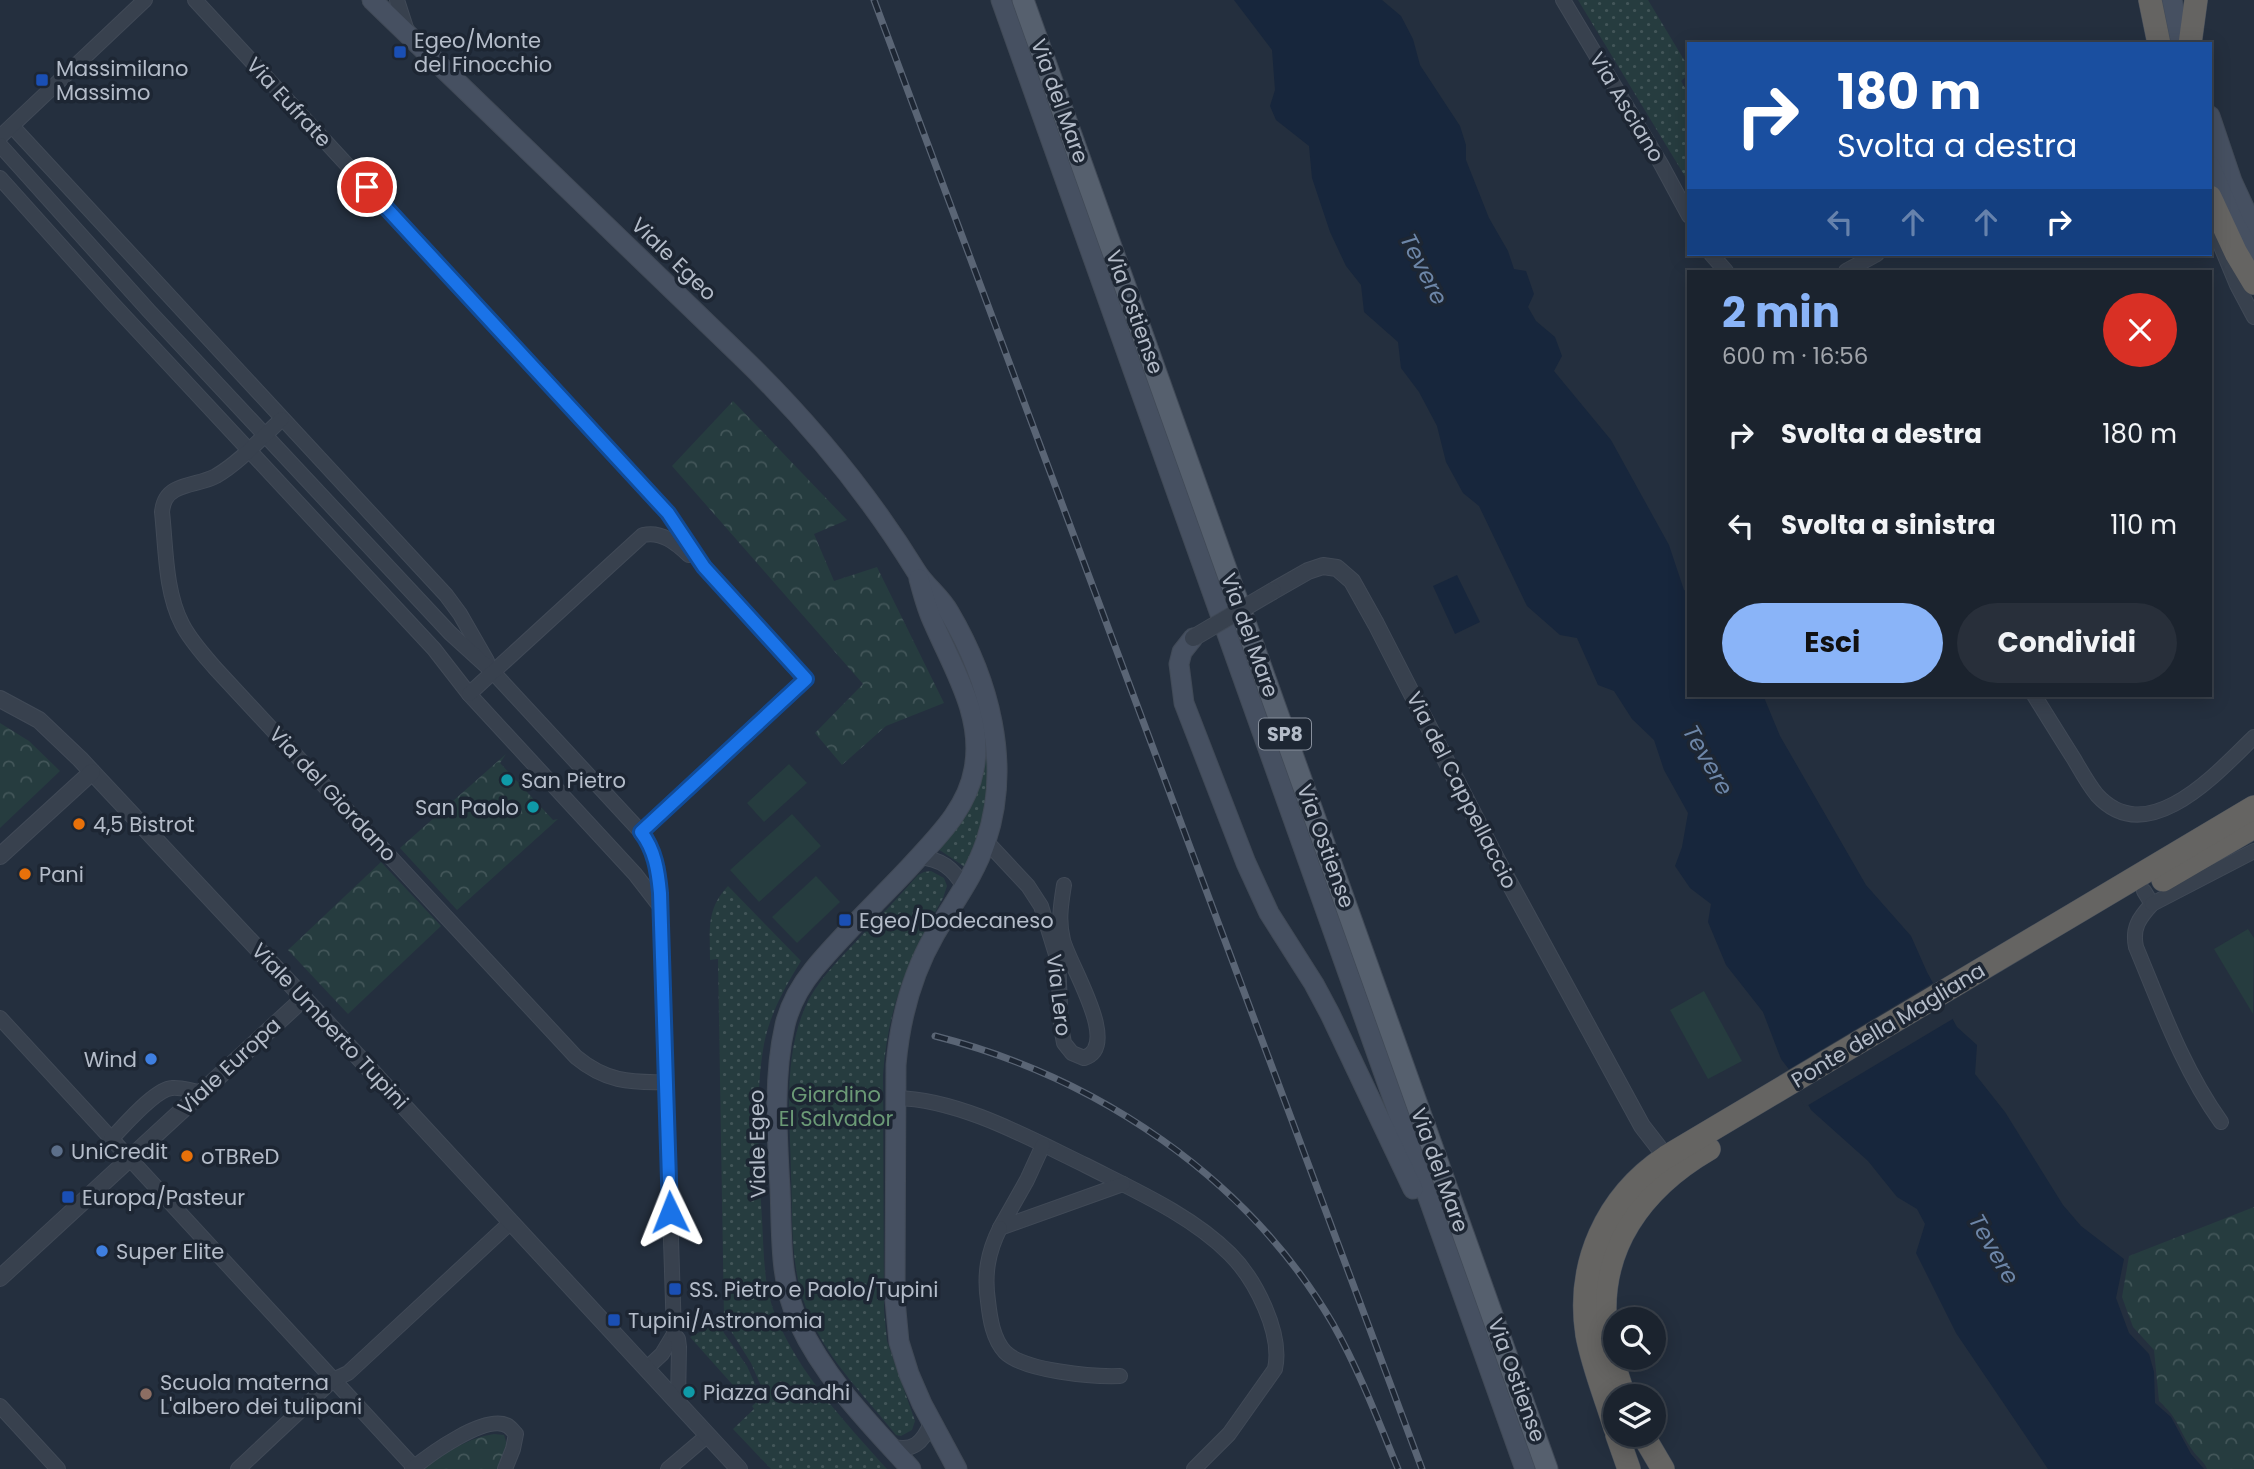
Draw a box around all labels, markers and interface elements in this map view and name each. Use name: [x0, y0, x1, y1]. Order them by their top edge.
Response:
place label: Egeo/Monte del Finocchio: [414, 26, 552, 79]
street label: Via del Mare: [1024, 35, 1096, 167]
marker: Egeo/Monte del Finocchio: [392, 44, 408, 60]
street label: Via Asciano: [1583, 47, 1671, 167]
street label: Via Eufrate: [240, 51, 338, 153]
place label: Massimilano Massimo: [56, 54, 188, 107]
text: 180 m: [1837, 58, 1981, 126]
icon: right: [1722, 70, 1813, 161]
marker: Massimilano Massimo: [34, 72, 50, 88]
text: Svolta a destra: [1837, 123, 2077, 168]
pin: [337, 157, 397, 217]
icon: arrive: [348, 168, 386, 206]
icon: left: [1821, 203, 1859, 241]
icon: ahead: [1894, 203, 1932, 241]
icon: ahead: [1967, 203, 2005, 241]
icon: right: [2040, 203, 2078, 241]
street label: Viale Egeo: [625, 211, 723, 307]
water label: Tevere: [1392, 228, 1456, 310]
street label: Via Ostiense: [1099, 246, 1171, 378]
text: 2 min: [1722, 283, 1840, 342]
button: close: [2103, 293, 2177, 367]
text: 600 m · 16:56: [1722, 340, 1868, 372]
icon: right: [1722, 416, 1760, 454]
text: Svolta a destra: [1781, 416, 1982, 452]
text: 180 m: [2102, 416, 2177, 452]
icon: left: [1722, 507, 1760, 545]
text: Svolta a sinistra: [1781, 507, 1996, 543]
text: 110 m: [2110, 507, 2177, 543]
street label: Via del Mare: [1214, 569, 1286, 701]
button: Esci: [1722, 603, 1943, 683]
button: Condividi: [1957, 603, 2177, 683]
street label: Via del Cappellaccio: [1400, 686, 1524, 894]
road number: SP8: [1259, 719, 1311, 750]
water label: Tevere: [1675, 719, 1741, 801]
street label: Via del Giordano: [263, 720, 403, 868]
place label: San Pietro: [521, 766, 626, 795]
marker: San Pietro: [499, 772, 515, 788]
street label: Via Ostiense: [1290, 780, 1362, 912]
place label: San Paolo: [415, 793, 519, 822]
marker: San Paolo: [525, 799, 541, 815]
place label: 4,5 Bistrot: [93, 810, 195, 839]
marker: 4,5 Bistrot: [71, 816, 87, 832]
place label: Pani: [39, 860, 84, 889]
marker: Pani: [17, 866, 33, 882]
place label: Egeo/Dodecaneso: [859, 906, 1054, 935]
marker: Egeo/Dodecaneso: [837, 912, 853, 928]
street label: Viale Umberto Tupini: [245, 937, 415, 1115]
street label: Via Lero: [1040, 952, 1078, 1038]
street label: Ponte della Magliana: [1786, 956, 1990, 1094]
street label: Viale Europa: [171, 1011, 287, 1121]
place label: Wind: [84, 1045, 137, 1074]
marker: Wind: [143, 1051, 159, 1067]
park label: Giardino El Salvador: [779, 1080, 894, 1133]
street label: Viale Egeo: [742, 1089, 772, 1199]
street label: Via del Mare: [1404, 1104, 1476, 1236]
place label: UniCredit: [71, 1137, 168, 1166]
place label: oTBReD: [201, 1142, 279, 1171]
marker: UniCredit: [49, 1143, 65, 1159]
marker: oTBReD: [179, 1148, 195, 1164]
position arrow: [633, 1175, 707, 1249]
place label: Europa/Pasteur: [82, 1183, 245, 1212]
marker: Europa/Pasteur: [60, 1189, 76, 1205]
water label: Tevere: [1961, 1208, 2027, 1290]
place label: Super Elite: [116, 1237, 224, 1266]
marker: Super Elite: [94, 1243, 110, 1259]
place label: SS. Pietro e Paolo/Tupini: [689, 1275, 938, 1304]
marker: SS. Pietro e Paolo/Tupini: [667, 1281, 683, 1297]
place label: Tupini/Astronomia: [628, 1306, 823, 1335]
map controls: [1603, 1307, 1666, 1447]
button: search: [1603, 1307, 1666, 1370]
marker: Tupini/Astronomia: [606, 1312, 622, 1328]
street label: Via Ostiense: [1481, 1314, 1553, 1446]
place label: Scuola materna L'albero dei tulipani: [160, 1368, 362, 1421]
place label: Piazza Gandhi: [703, 1378, 850, 1407]
marker: Piazza Gandhi: [681, 1384, 697, 1400]
button: layers: [1603, 1384, 1666, 1447]
marker: Scuola materna L'albero dei tulipani: [138, 1386, 154, 1402]

